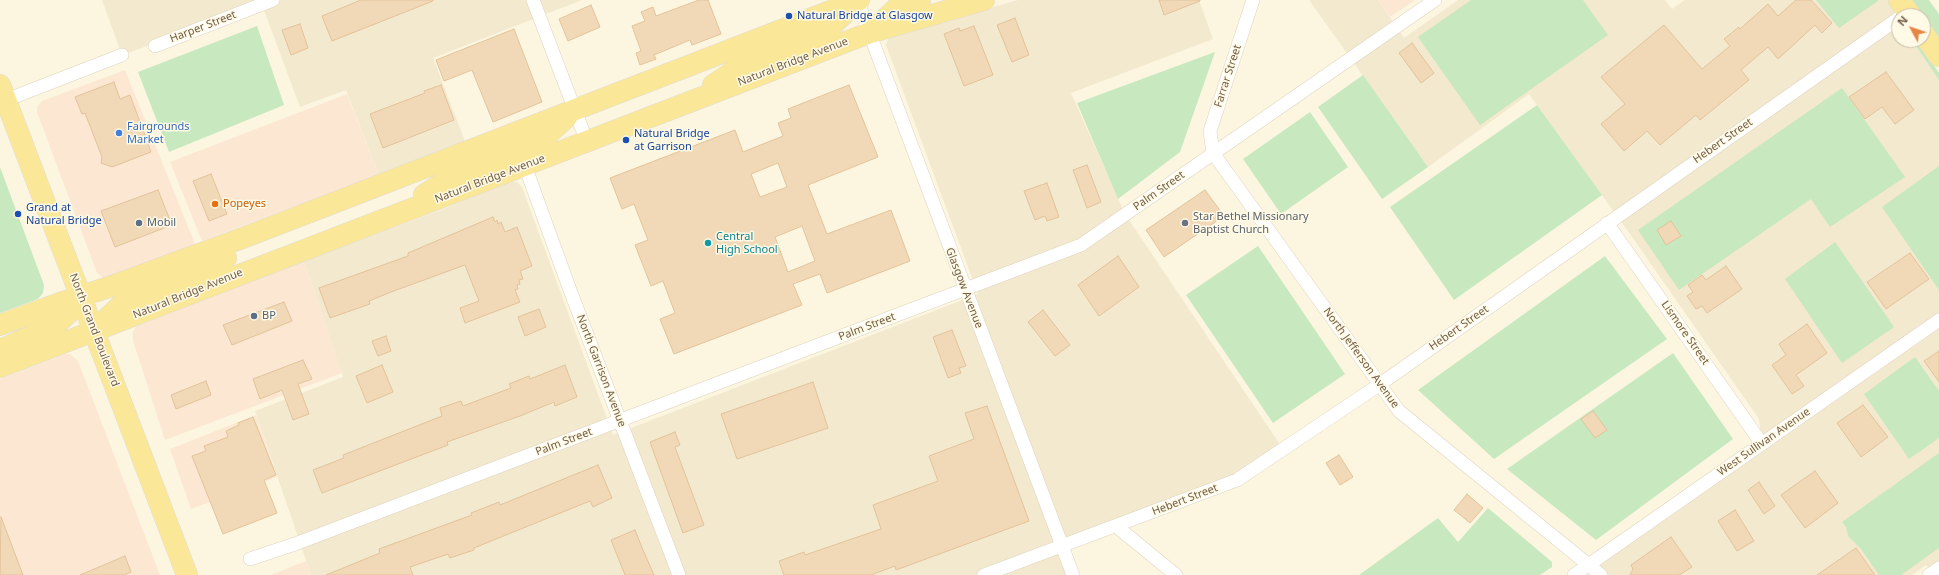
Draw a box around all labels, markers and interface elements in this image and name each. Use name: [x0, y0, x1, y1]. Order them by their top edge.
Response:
street label: Harper Street: [168, 8, 238, 46]
north arrow: [1891, 8, 1931, 48]
place label: Natural Bridge at Glasgow: [797, 9, 933, 23]
marker: Natural Bridge at Glasgow: [784, 11, 794, 21]
text: N: [1894, 12, 1911, 29]
street label: Natural Bridge Avenue: [736, 35, 850, 89]
street label: Farrar Street: [1212, 43, 1244, 109]
street label: Hebert Street: [1691, 116, 1755, 166]
place label: Fairgrounds Market: [127, 120, 190, 146]
place label: Natural Bridge at Garrison: [634, 127, 710, 153]
marker: Fairgrounds Market: [114, 128, 124, 138]
marker: Natural Bridge at Garrison: [621, 135, 631, 145]
street label: Natural Bridge Avenue: [433, 152, 547, 206]
street label: Palm Street: [1131, 169, 1187, 213]
place label: Popeyes: [223, 197, 266, 211]
marker: Popeyes: [210, 199, 220, 209]
place label: Grand at Natural Bridge: [26, 201, 102, 227]
marker: Grand at Natural Bridge: [13, 209, 23, 219]
place label: Star Bethel Missionary Baptist Church: [1193, 210, 1309, 236]
place label: Mobil: [147, 216, 176, 230]
marker: Mobil: [134, 218, 144, 228]
marker: Star Bethel Missionary Baptist Church: [1180, 218, 1190, 228]
place label: Central High School: [716, 230, 778, 256]
marker: Central High School: [703, 238, 713, 248]
street label: Glasgow Avenue: [942, 246, 986, 330]
street label: Natural Bridge Avenue: [131, 266, 245, 322]
street label: North Grand Boulevard: [66, 271, 122, 389]
street label: Lismore Street: [1658, 299, 1712, 367]
street label: Hebert Street: [1427, 303, 1491, 353]
street label: North Jefferson Avenue: [1320, 305, 1402, 411]
place label: BP: [262, 309, 276, 323]
street label: Palm Street: [837, 310, 897, 344]
marker: BP: [249, 311, 259, 321]
street label: North Garrison Avenue: [573, 313, 629, 429]
street label: West Sullivan Avenue: [1715, 405, 1813, 479]
street label: Palm Street: [534, 425, 594, 459]
street label: Hebert Street: [1150, 481, 1220, 519]

